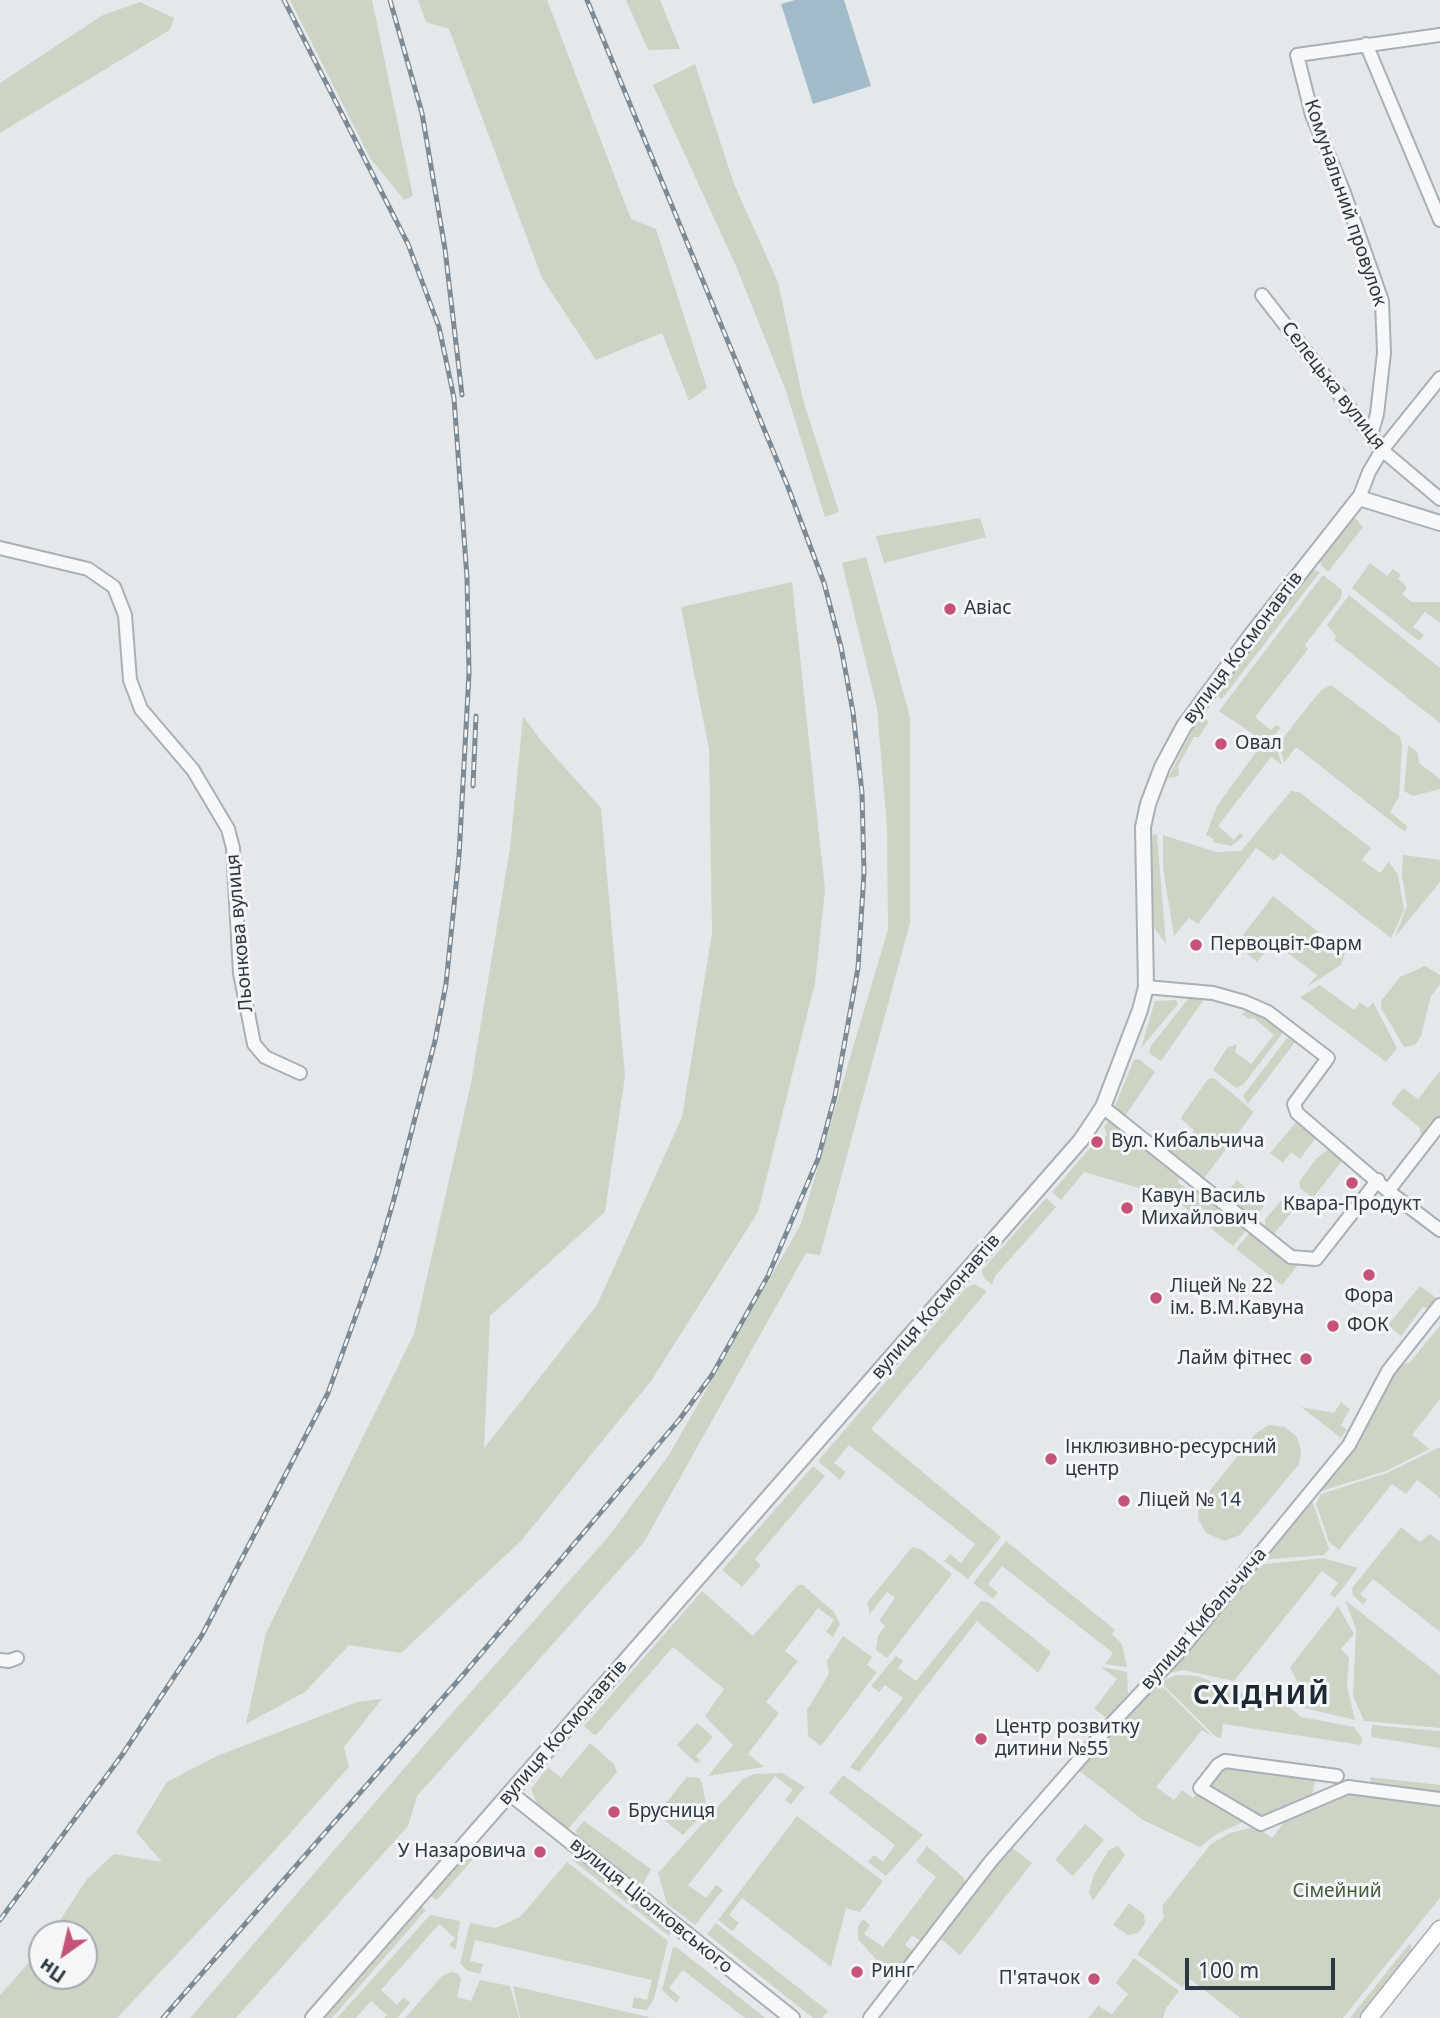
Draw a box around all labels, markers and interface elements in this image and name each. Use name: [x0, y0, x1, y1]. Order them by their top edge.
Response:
street label: Комунальний провулок: [1299, 97, 1391, 309]
street label: Селецька вулиця: [1276, 317, 1390, 455]
street label: вулиця Космонавтів: [1178, 567, 1308, 729]
place label: Авіас: [964, 598, 1012, 620]
marker: Авіас: [942, 601, 958, 617]
place label: Овал: [1235, 733, 1282, 755]
marker: Овал: [1213, 736, 1229, 752]
street label: Льонкова вулиця: [222, 853, 258, 1013]
place label: Первоцвіт-Фарм: [1210, 934, 1362, 956]
marker: Первоцвіт-Фарм: [1188, 937, 1204, 953]
place label: Вул. Кибальчича: [1111, 1131, 1264, 1153]
marker: Вул. Кибальчича: [1089, 1134, 1105, 1150]
marker: Квара-Продукт: [1344, 1175, 1360, 1191]
place label: Кавун Василь Михайлович: [1141, 1186, 1266, 1230]
place label: Квара-Продукт: [1283, 1194, 1421, 1216]
marker: Кавун Василь Михайлович: [1119, 1200, 1135, 1216]
street label: вулиця Космонавтів: [867, 1230, 1005, 1384]
marker: Фора: [1361, 1267, 1377, 1283]
place label: Ліцей № 22 ім. В.М.Кавуна: [1170, 1276, 1304, 1320]
place label: Фора: [1345, 1286, 1393, 1308]
marker: Ліцей № 22 ім. В.М.Кавуна: [1148, 1290, 1164, 1306]
place label: ФОК: [1347, 1315, 1389, 1337]
marker: ФОК: [1325, 1318, 1341, 1334]
place label: Лайм фітнес: [1178, 1348, 1292, 1370]
marker: Лайм фітнес: [1298, 1351, 1314, 1367]
place label: Інклюзивно-ресурсний центр: [1065, 1437, 1277, 1481]
marker: Інклюзивно-ресурсний центр: [1043, 1451, 1059, 1467]
place label: Ліцей № 14: [1138, 1490, 1241, 1512]
marker: Ліцей № 14: [1116, 1493, 1132, 1509]
street label: вулиця Кибальчича: [1136, 1543, 1272, 1695]
street label: вулиця Космонавтів: [494, 1656, 632, 1810]
district label: СХІДНИЙ: [1194, 1681, 1330, 1713]
place label: Центр розвитку дитини №55: [995, 1717, 1140, 1761]
marker: Центр розвитку дитини №55: [973, 1731, 989, 1747]
place label: Брусниця: [628, 1801, 715, 1823]
marker: Брусниця: [606, 1804, 622, 1820]
street label: вулиця Ціолковського: [565, 1833, 737, 1979]
place label: У Назаровича: [398, 1841, 526, 1863]
marker: У Назаровича: [532, 1844, 548, 1860]
park label: Сімейний: [1292, 1881, 1382, 1903]
north arrow: [28, 1920, 98, 1990]
scale bar: [1188, 1944, 1338, 1988]
text: Пн: [34, 1952, 71, 1989]
text: 100 m: [1198, 1956, 1259, 1984]
place label: Ринг: [871, 1961, 914, 1983]
marker: Ринг: [849, 1964, 865, 1980]
place label: П'ятачок: [999, 1968, 1080, 1990]
marker: П'ятачок: [1086, 1971, 1102, 1987]

